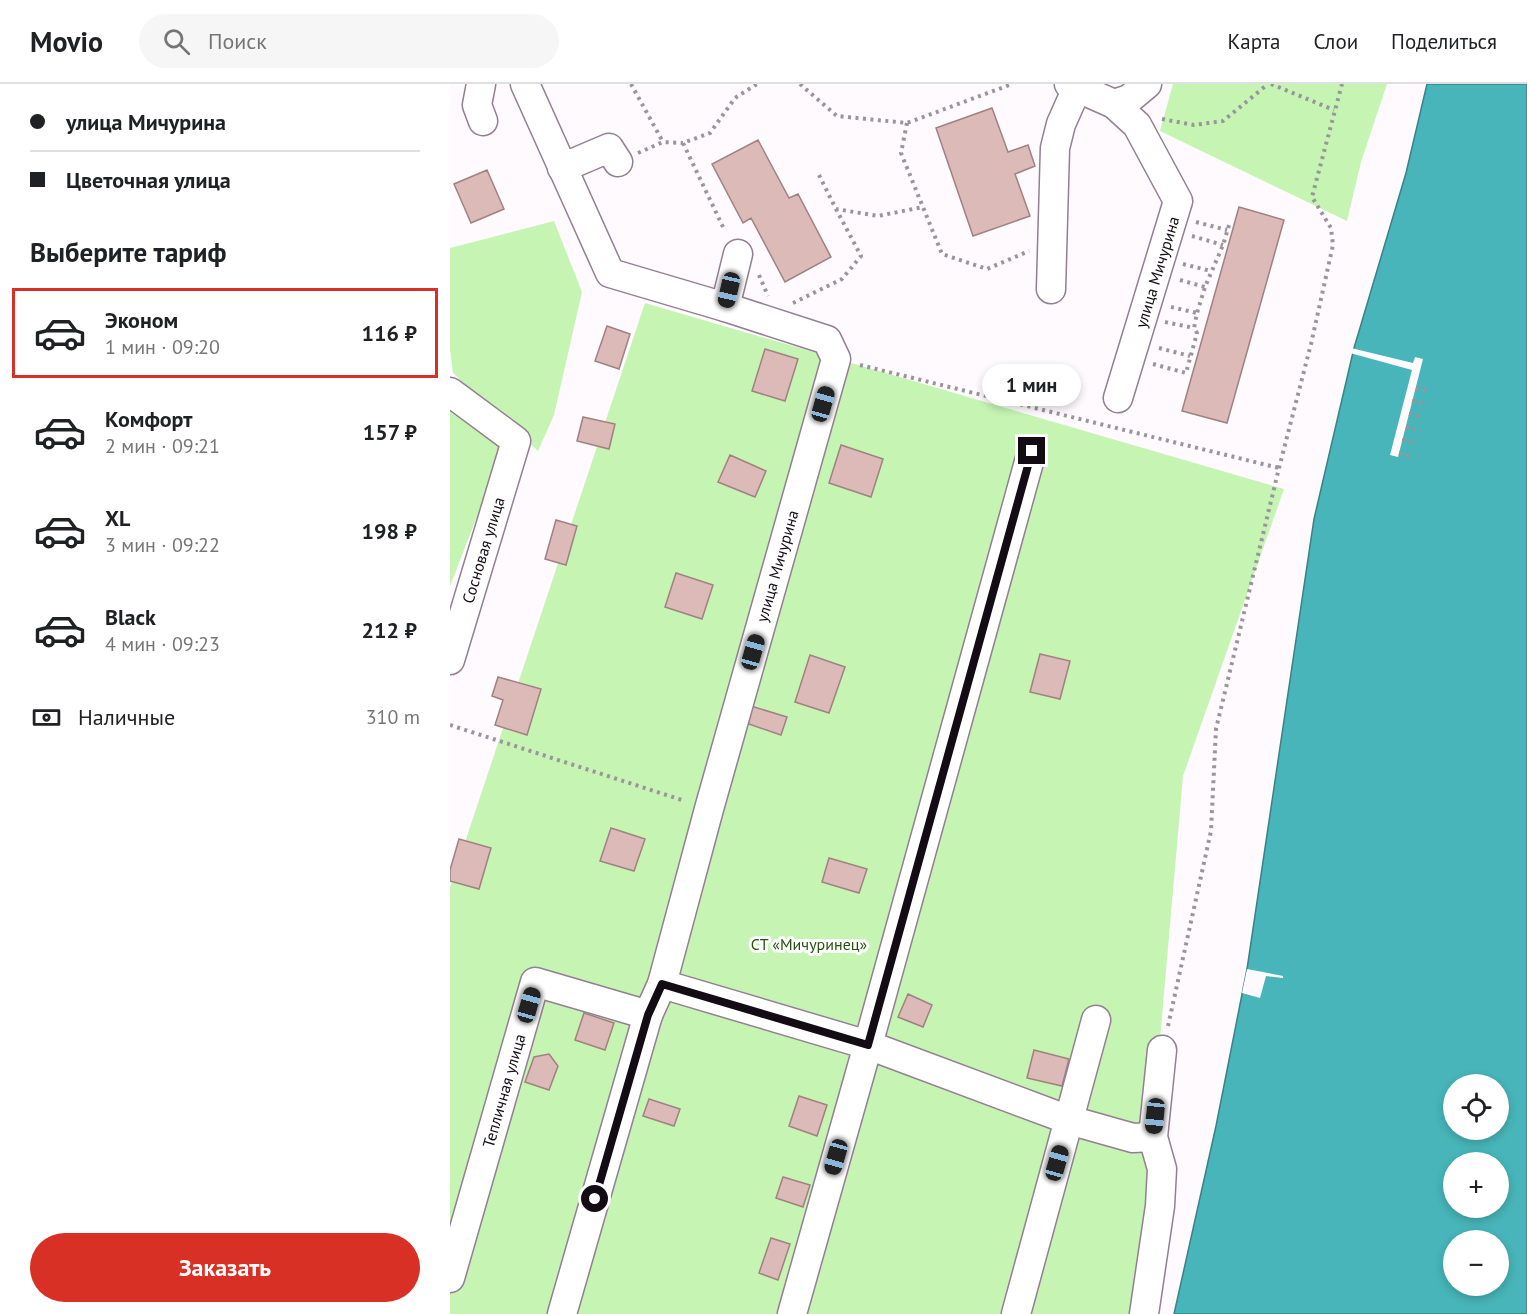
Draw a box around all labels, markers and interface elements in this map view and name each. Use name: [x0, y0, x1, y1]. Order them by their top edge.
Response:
search box: [139, 14, 559, 68]
text: Movio: [30, 23, 103, 60]
icon: search: [160, 25, 193, 58]
text: Поиск: [208, 27, 267, 55]
text: Карта: [1227, 28, 1280, 55]
text: Слои: [1313, 28, 1358, 55]
text: Поделиться: [1391, 28, 1497, 55]
text: улица Мичурина: [66, 108, 226, 136]
text: Цветочная улица: [66, 166, 231, 194]
street label: улица Мичурина: [1131, 214, 1183, 330]
text: Выберите тариф: [30, 235, 226, 269]
car: [716, 270, 742, 310]
icon: car: [33, 306, 87, 360]
text: Эконом: [105, 306, 178, 334]
text: 116 ₽: [362, 319, 417, 347]
text: 1 мин · 09:20: [105, 334, 220, 360]
callout: 1 мин: [982, 364, 1082, 406]
text: 1 мин: [1006, 372, 1057, 398]
car: [809, 384, 837, 424]
icon: car: [33, 405, 87, 459]
text: Комфорт: [105, 405, 193, 433]
text: 157 ₽: [363, 418, 417, 446]
text: 2 мин · 09:21: [105, 433, 220, 459]
route end: [1018, 437, 1045, 464]
street label: Сосновая улица: [457, 494, 509, 606]
icon: car: [33, 504, 87, 558]
text: XL: [105, 504, 130, 532]
street label: улица Мичурина: [751, 508, 803, 624]
text: 198 ₽: [362, 517, 417, 545]
text: 3 мин · 09:22: [105, 532, 220, 558]
icon: car: [33, 603, 87, 657]
text: Black: [105, 603, 156, 631]
text: 212 ₽: [362, 616, 417, 644]
text: 4 мин · 09:23: [105, 631, 220, 657]
car: [739, 632, 767, 672]
icon: cash: [30, 701, 63, 734]
text: Наличные: [78, 703, 175, 731]
text: 310 m: [366, 704, 420, 730]
park label: СТ «Мичуринец»: [751, 934, 868, 954]
car: [515, 985, 543, 1025]
street label: Тепличная улица: [478, 1031, 530, 1150]
map controls: [1443, 1074, 1509, 1296]
button: locate: [1443, 1074, 1509, 1140]
car: [1144, 1097, 1166, 1135]
car: [822, 1137, 850, 1177]
car: [1043, 1143, 1071, 1183]
button: +: [1443, 1152, 1509, 1218]
route start: [581, 1185, 608, 1212]
button: −: [1443, 1230, 1509, 1296]
button: Заказать: [30, 1233, 420, 1302]

